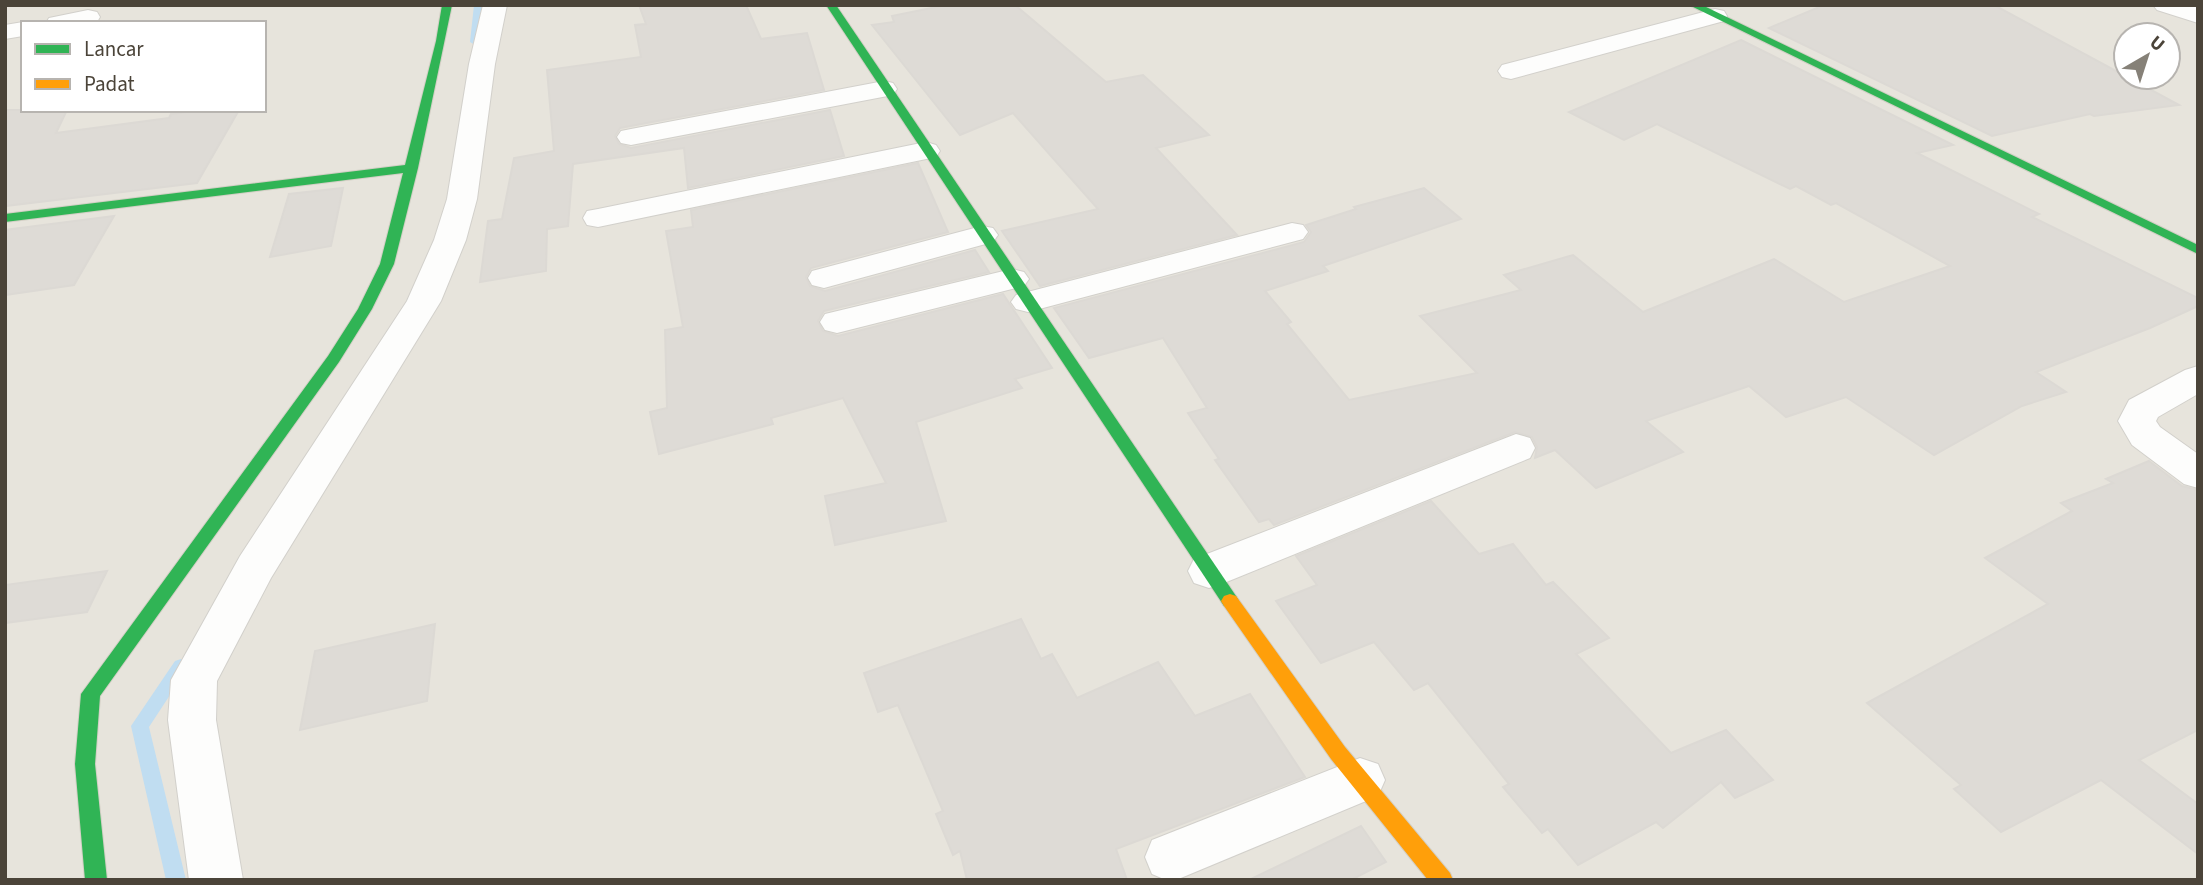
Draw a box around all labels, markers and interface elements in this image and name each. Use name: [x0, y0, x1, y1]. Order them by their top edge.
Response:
legend: [21, 21, 266, 112]
north arrow: [2112, 21, 2182, 91]
text: U: [2143, 29, 2170, 58]
text: Lancar: [84, 34, 144, 64]
text: Padat: [84, 69, 135, 99]

